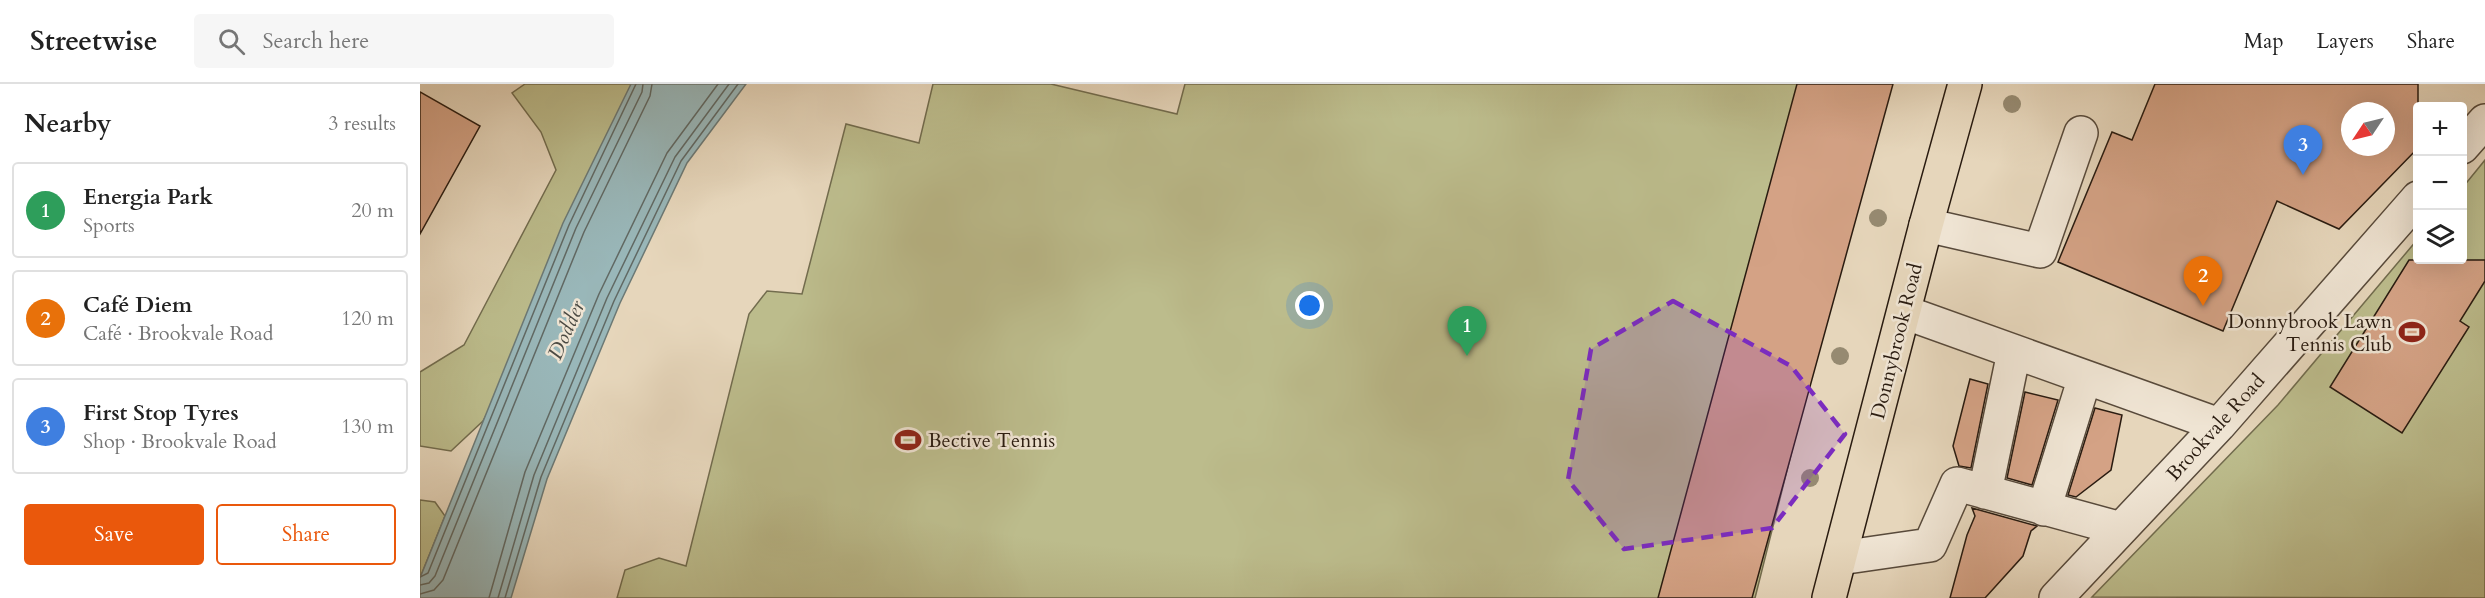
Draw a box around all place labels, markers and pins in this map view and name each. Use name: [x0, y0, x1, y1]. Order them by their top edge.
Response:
pin: 3: [2284, 126, 2322, 175]
pin: 2: [2184, 256, 2222, 306]
pin: 1: [1448, 306, 1486, 356]
place label: Donnybrook Lawn Tennis Club: [2228, 308, 2393, 358]
sports icon: Donnybrook Lawn Tennis Club: [2397, 317, 2427, 347]
sports icon: Bective Tennis: [893, 425, 923, 455]
place label: Bective Tennis: [928, 427, 1055, 454]

